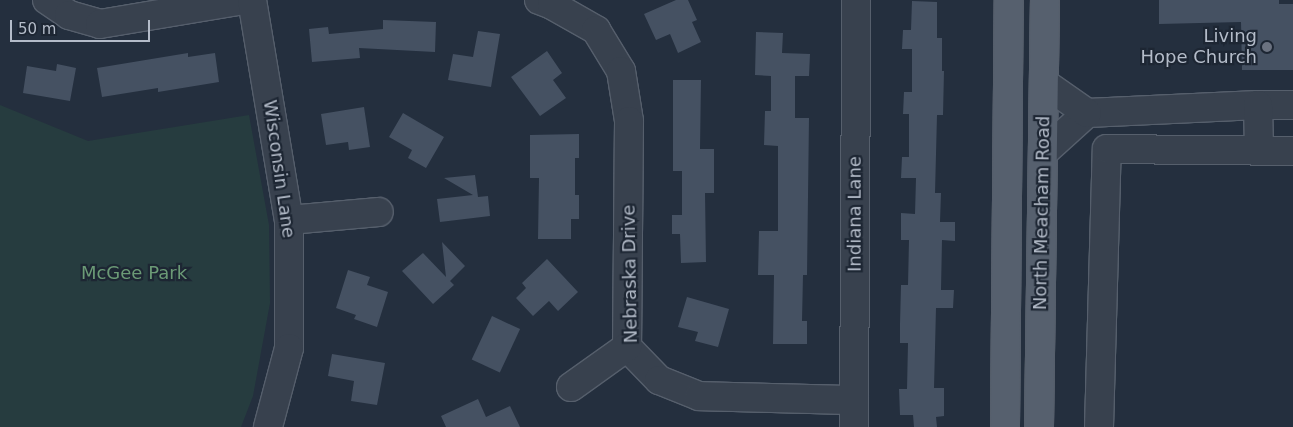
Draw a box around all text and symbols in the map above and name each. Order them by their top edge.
scale bar [12,10,152,42]
text: 50 m [18,20,56,38]
place label: Living Hope Church [1141,26,1257,68]
marker: Living Hope Church [1261,41,1273,53]
street label: Wisconsin Lane [259,99,299,239]
street label: North Meacham Road [1030,116,1054,310]
street label: Indiana Lane [844,156,866,272]
street label: Nebraska Drive [618,205,642,343]
park label: McGee Park [81,262,187,284]

